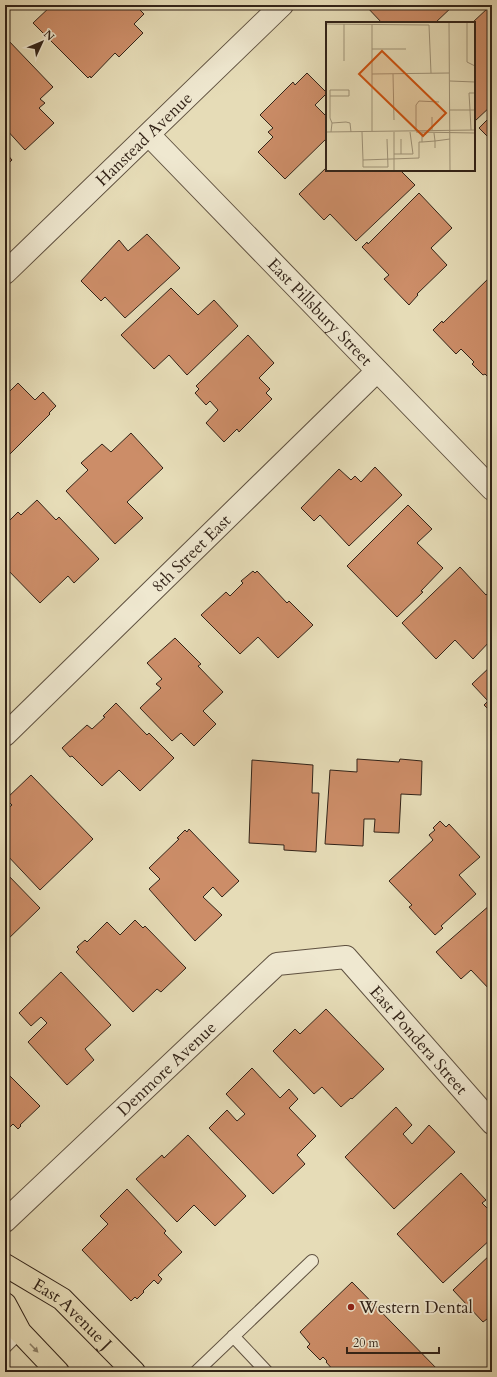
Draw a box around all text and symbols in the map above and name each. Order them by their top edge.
north arrow [22,22,62,62]
inset map [326,22,475,171]
text: N [40,27,58,44]
street label: Hanstead Avenue [91,87,197,191]
street label: East Pillsbury Street [262,253,378,371]
street label: 8th Street East [147,509,236,598]
street label: East Pondera Street [364,981,473,1100]
street label: Denmore Avenue [112,1016,221,1121]
street label: East Avenue J [28,1273,117,1355]
place label: Western Dental [358,1296,474,1319]
marker: Western Dental [346,1302,356,1312]
scale bar [347,1329,439,1355]
text: 20 m [353,1335,380,1351]
one-way arrow [29,1343,39,1353]

